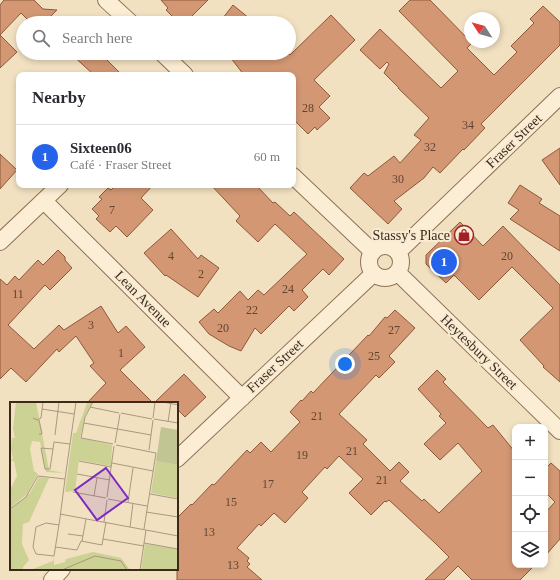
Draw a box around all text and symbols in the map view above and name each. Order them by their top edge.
north arrow [464,12,500,48]
search box [16,16,296,60]
icon: search [30,27,52,49]
text: Search here [62,30,132,46]
text: Nearby [32,88,86,107]
house number: 28 [302,101,314,115]
street label: Fraser Street [483,111,545,171]
house number: 34 [462,118,474,132]
text: Sixteen06 [70,140,132,156]
house number: 32 [424,140,436,154]
text: 1 [42,149,48,164]
text: 60 m [254,149,280,164]
text: Café · Fraser Street [70,157,171,172]
house number: 30 [392,172,404,186]
house number: 7 [109,203,115,217]
shop icon: Stassy's Place [453,224,475,246]
place label: Stassy's Place [372,228,450,243]
pin: 1 [431,247,457,277]
house number: 4 [168,249,174,263]
house number: 20 [501,249,513,263]
house number: 2 [198,267,204,281]
street label: Lean Avenue [112,268,174,330]
house number: 24 [282,282,294,296]
house number: 11 [12,287,24,301]
house number: 22 [246,303,258,317]
street label: Heytesbury Street [438,312,521,392]
house number: 3 [88,318,94,332]
house number: 20 [217,321,229,335]
house number: 27 [388,323,400,337]
street label: Fraser Street [244,336,306,396]
house number: 1 [118,346,124,360]
house number: 25 [368,349,380,363]
your location [335,354,355,374]
inset map [10,402,178,570]
house number: 21 [311,409,323,423]
map controls [512,424,548,568]
button: + [512,424,548,460]
house number: 21 [346,444,358,458]
house number: 19 [296,448,308,462]
button: − [512,460,548,496]
house number: 21 [376,473,388,487]
house number: 17 [262,477,274,491]
house number: 15 [225,495,237,509]
button: locate [512,496,548,532]
house number: 13 [203,525,215,539]
button: layers [512,532,548,568]
house number: 13 [227,558,239,572]

